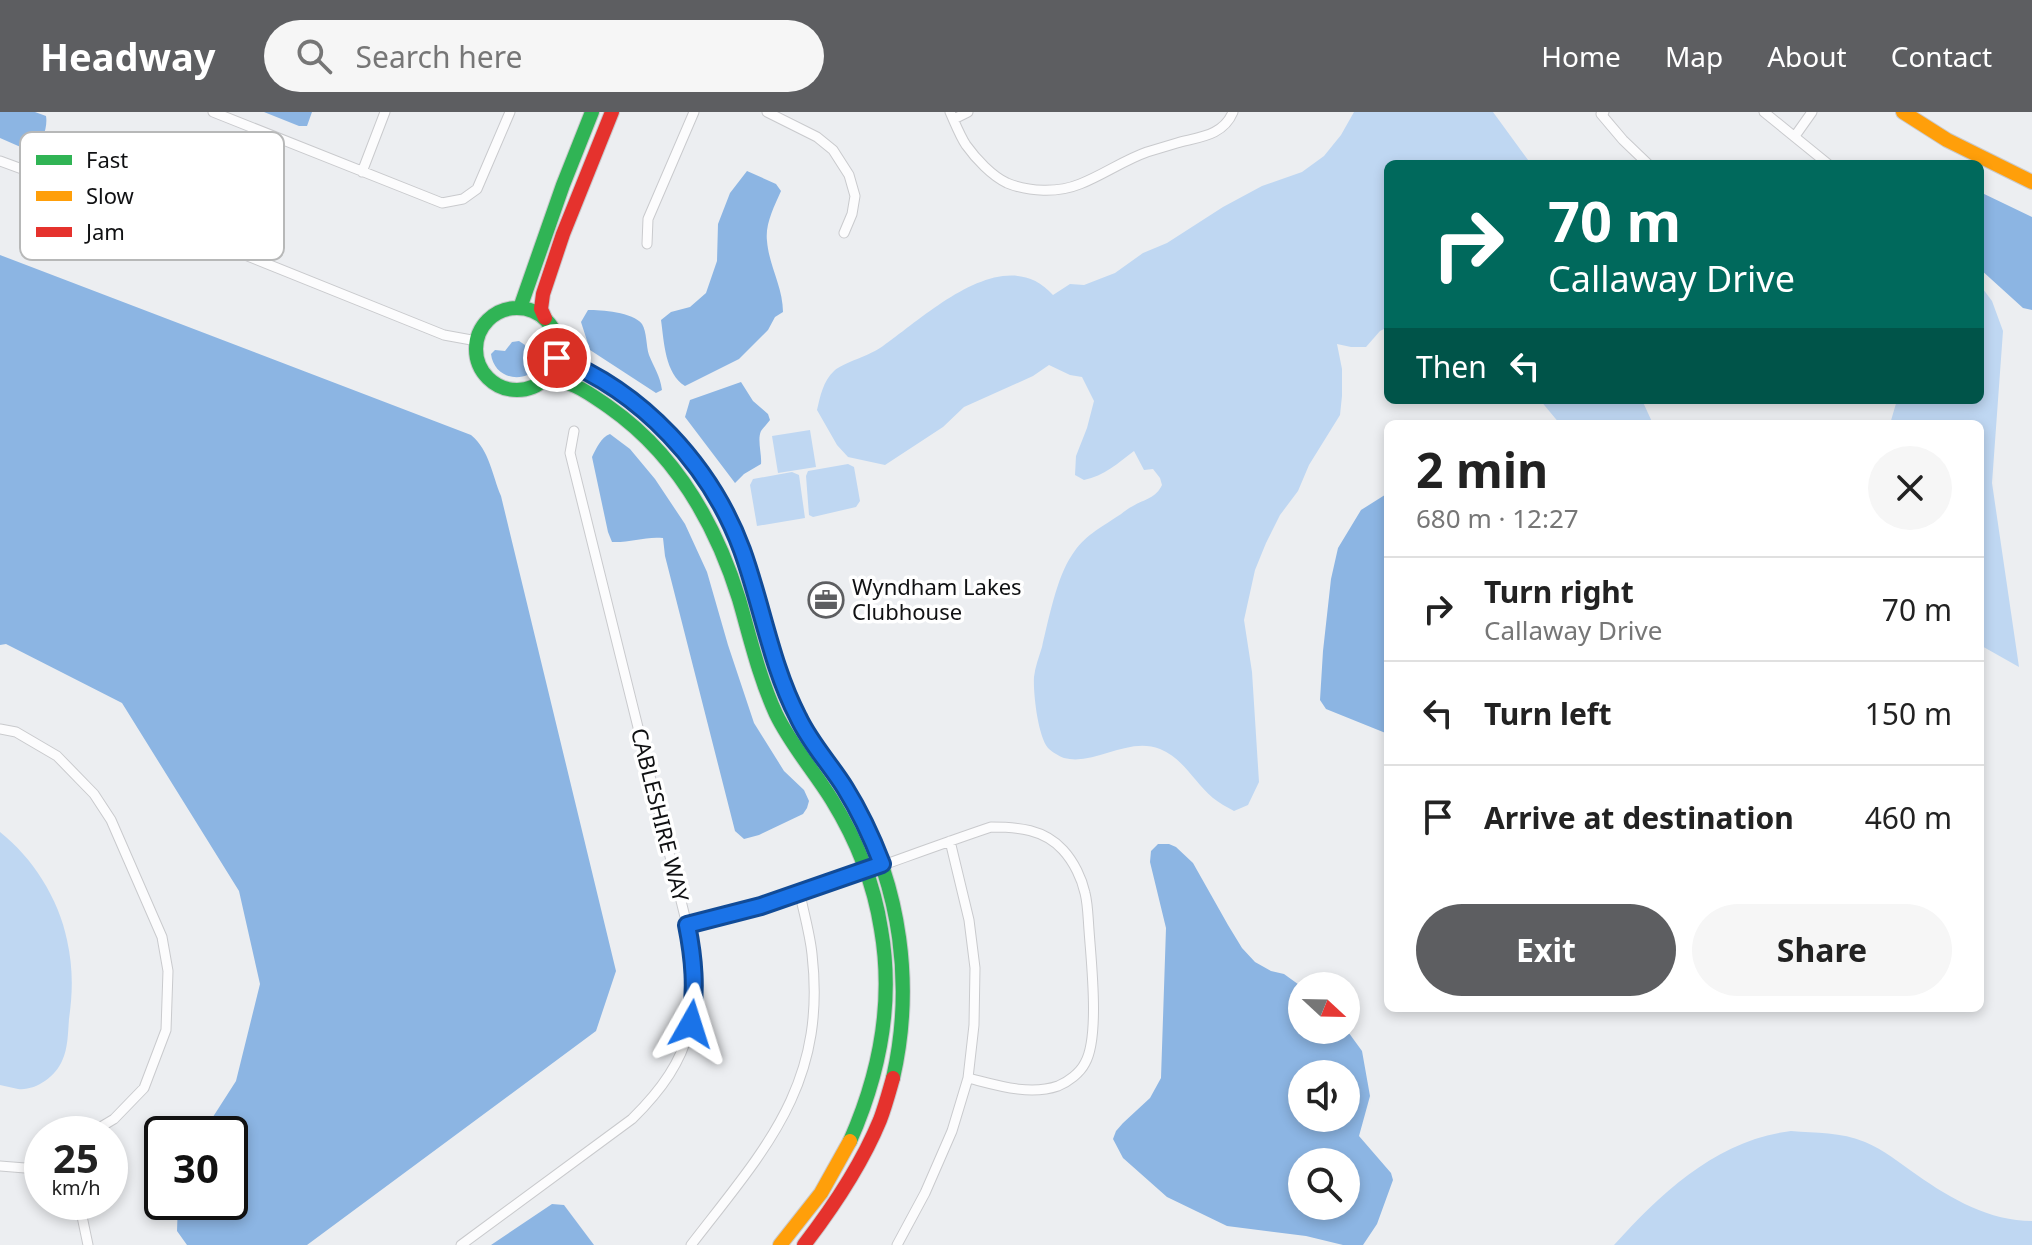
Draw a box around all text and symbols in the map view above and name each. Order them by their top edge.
search box [264,20,824,92]
text: Headway [40,30,216,82]
icon: search [292,34,336,78]
text: Search here [356,36,522,77]
text: Home [1541,37,1621,75]
text: Map [1665,37,1723,75]
text: About [1767,37,1847,75]
text: Contact [1891,37,1992,75]
legend [20,132,284,260]
text: Fast [86,144,128,174]
text: Slow [86,180,135,210]
text: 70 m [1548,182,1681,258]
icon: right [1416,192,1520,296]
text: Jam [84,216,125,246]
text: Callaway Drive [1548,254,1795,303]
pin [523,324,591,392]
icon: arrive [535,336,579,380]
icon: left [1503,344,1547,388]
text: Then [1416,346,1487,387]
text: 2 min [1416,437,1548,502]
button: close [1868,446,1952,530]
text: 680 m · 12:27 [1416,500,1579,536]
place label: Wyndham Lakes Clubhouse [852,571,1022,626]
text: Turn right [1484,571,1634,612]
office icon: Wyndham Lakes Clubhouse [807,581,845,619]
icon: right [1416,587,1460,631]
text: 70 m [1882,589,1952,630]
text: Callaway Drive [1484,612,1662,648]
icon: left [1416,691,1460,735]
text: Turn left [1484,693,1612,734]
text: 150 m [1865,693,1952,734]
street label: CABLESHIRE WAY [625,725,697,905]
icon: arrive [1416,795,1460,839]
text: Arrive at destination [1484,797,1794,838]
text: 460 m [1865,797,1952,838]
button: Exit [1416,904,1676,996]
button: Share [1692,904,1952,996]
north arrow [1288,972,1360,1044]
map controls [1288,972,1360,1220]
position arrow [649,982,733,1066]
button: sound [1288,1060,1360,1132]
speed limit sign: 30 [144,1116,248,1220]
text: 25 [53,1130,99,1185]
button: search [1288,1148,1360,1220]
text: km/h [51,1174,101,1201]

